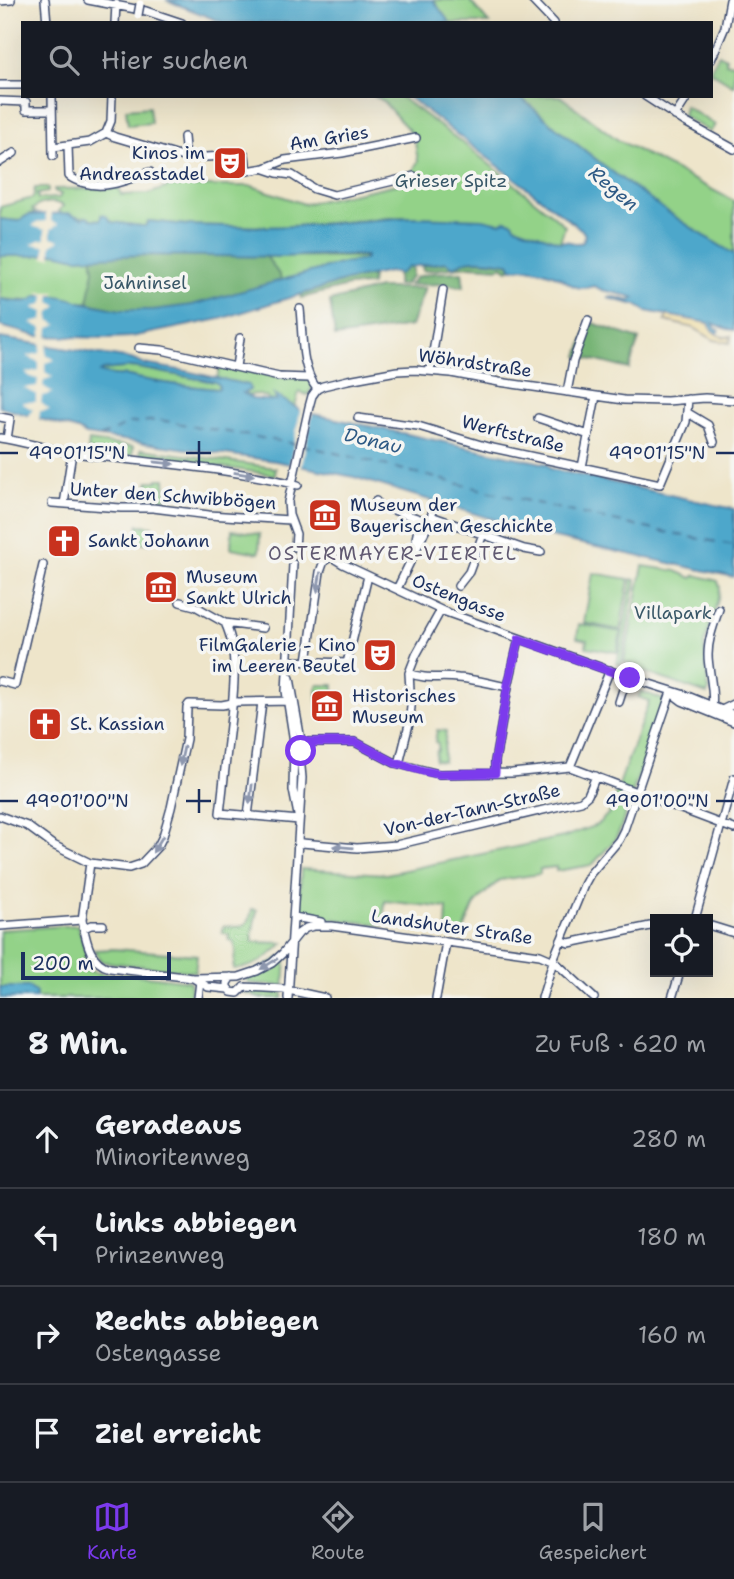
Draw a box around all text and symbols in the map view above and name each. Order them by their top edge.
search box [21,21,713,98]
icon: search [45,41,83,79]
text: Hier suchen [101,42,248,77]
street label: Am Gries [288,120,370,156]
place label: Kinos im Andreasstadel [79,141,206,186]
theatre icon: Kinos im Andreasstadel [211,144,249,182]
water label: Regen [584,160,644,216]
park label: Grieser Spitz [395,169,507,193]
park label: Jahninsel [103,271,187,295]
street label: Wöhrdstraße [417,343,533,383]
street label: Werftstraße [459,410,567,458]
water label: Donau [342,422,404,459]
text: 49°01'15"N [28,441,126,465]
text: 49°01'15"N [608,441,706,465]
one-way arrow [153,458,175,469]
one-way arrow [234,469,256,480]
street label: Unter den Schwibbögen [69,477,277,515]
place label: Museum der Bayerischen Geschichte [350,493,554,538]
museum icon: Museum der Bayerischen Geschichte [306,496,344,534]
church icon: Sankt Johann [45,522,83,560]
place label: Sankt Johann [88,529,210,553]
district label: OSTERMAYER-VIERTEL [268,541,518,566]
place label: Museum Sankt Ulrich [186,565,292,610]
museum icon: Museum Sankt Ulrich [142,568,180,606]
street label: Ostengasse [409,568,509,628]
one-way arrow [313,571,324,593]
park label: Villapark [634,601,712,625]
place label: FilmGalerie - Kino im Leeren Beutel [199,633,357,678]
theatre icon: FilmGalerie - Kino im Leeren Beutel [361,636,399,674]
route end [614,662,645,693]
place label: Historisches Museum [352,684,456,729]
museum icon: Historisches Museum [308,687,346,725]
church icon: St. Kassian [26,705,64,743]
place label: St. Kassian [70,712,165,736]
route start [285,735,316,766]
one-way arrow [177,745,188,767]
street label: Von-der-Tann-Straße [381,778,563,842]
one-way arrow [246,783,257,805]
text: 49°01'00"N [25,789,129,813]
text: 49°01'00"N [605,789,709,813]
one-way arrow [151,834,164,854]
one-way arrow [332,841,354,852]
street label: Landshuter Straße [370,904,534,950]
map controls [650,914,713,977]
button: locate [650,914,713,977]
scale bar [21,949,172,981]
text: 200 m [32,951,94,976]
one-way arrow [259,957,279,970]
text: 8 Min. [28,1023,128,1064]
text: Zu Fuß · 620 m [535,1029,706,1059]
text: Geradeaus [95,1107,242,1142]
icon: ahead [28,1120,66,1158]
text: 280 m [631,1124,706,1154]
text: Minoritenweg [95,1142,250,1172]
text: Links abbiegen [95,1205,297,1240]
icon: left [28,1218,66,1256]
text: 180 m [637,1222,706,1252]
text: Prinzenweg [95,1240,224,1270]
text: Rechts abbiegen [95,1303,319,1338]
icon: right [28,1316,66,1354]
text: 160 m [638,1320,706,1350]
text: Ostengasse [95,1338,222,1368]
icon: arrive [28,1414,66,1452]
text: Ziel erreicht [95,1416,261,1451]
tab: Karte [87,1498,137,1565]
tab: Route [311,1498,365,1565]
tab: Gespeichert [539,1498,647,1565]

